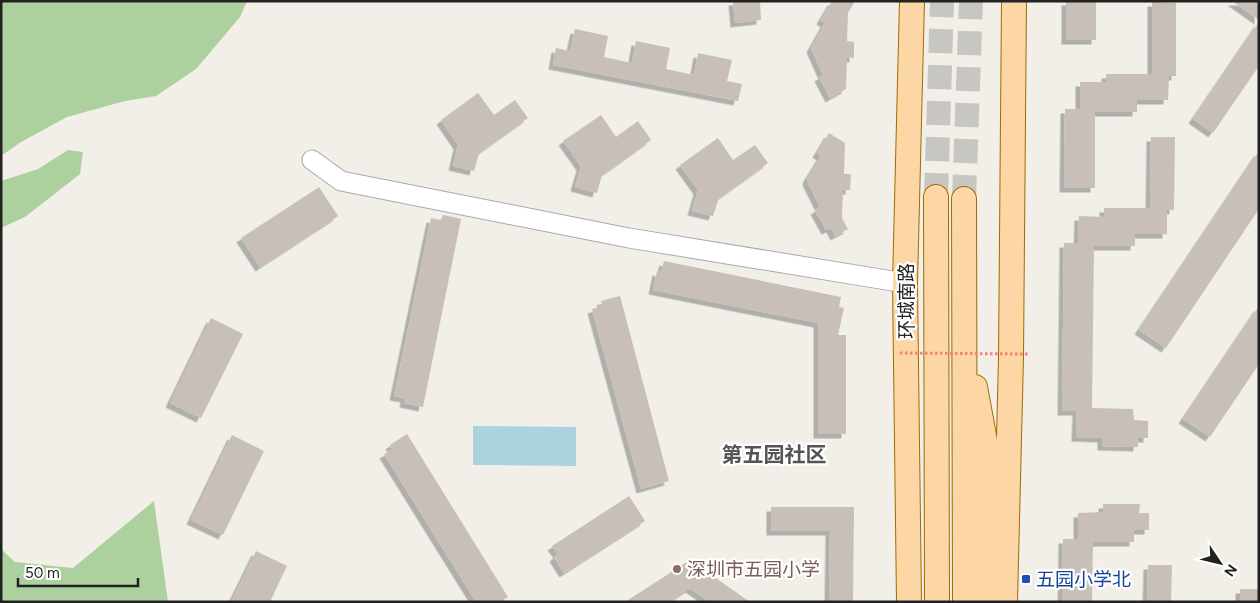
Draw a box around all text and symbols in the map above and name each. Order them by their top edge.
street label: 环城南路 [895,263,918,339]
district label: 第五园社区 [722,442,827,467]
north arrow [1195,538,1245,588]
scale bar [18,556,138,588]
place label: 深圳市五园小学 [687,558,820,581]
text: N [1220,561,1240,579]
marker: 深圳市五园小学 [671,563,683,575]
text: 50 m [25,564,60,582]
place label: 五园小学北 [1036,568,1131,591]
marker: 五园小学北 [1020,573,1032,585]

